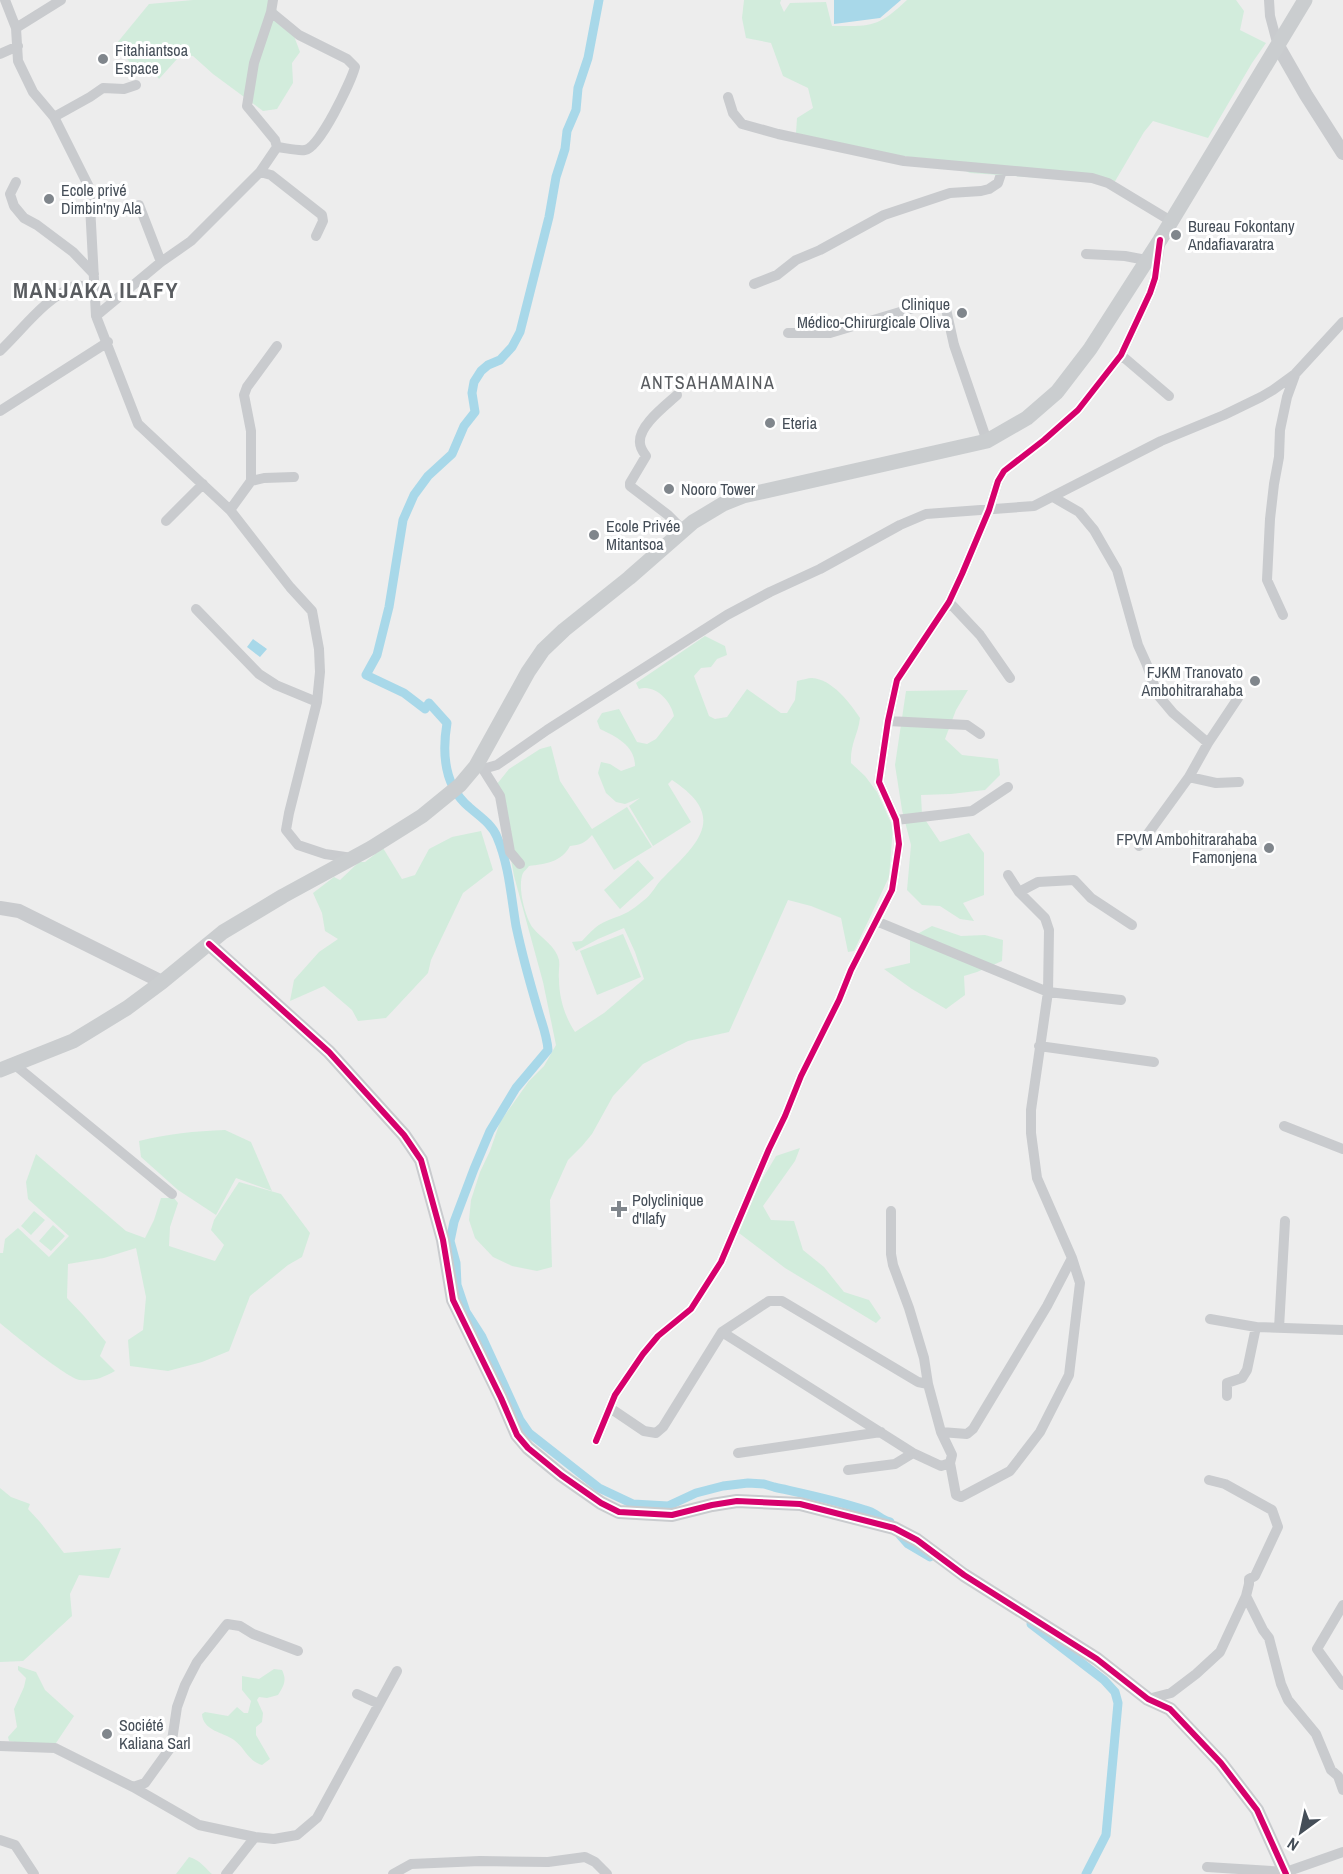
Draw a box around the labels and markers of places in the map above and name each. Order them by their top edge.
place label: Fitahiantsoa Espace [115,39,189,79]
marker: Fitahiantsoa Espace [96,52,110,66]
place label: Ecole privé Dimbin'ny Ala [61,179,142,219]
marker: Ecole privé Dimbin'ny Ala [42,192,56,206]
place label: Bureau Fokontany Andafiavaratra [1187,215,1295,255]
marker: Bureau Fokontany Andafiavaratra [1169,228,1183,242]
place label: Clinique Médico-Chirurgicale Oliva [797,293,951,333]
marker: Clinique Médico-Chirurgicale Oliva [955,306,969,320]
place label: Eteria [782,412,818,434]
marker: Eteria [763,416,777,430]
place label: Nooro Tower [681,478,756,500]
marker: Nooro Tower [662,482,676,496]
place label: Ecole Privée Mitantsoa [606,515,680,555]
marker: Ecole Privée Mitantsoa [587,528,601,542]
place label: FJKM Tranovato Ambohitrarahaba [1141,661,1244,701]
marker: FJKM Tranovato Ambohitrarahaba [1248,674,1262,688]
place label: FPVM Ambohitrarahaba Famonjena [1116,828,1258,868]
marker: FPVM Ambohitrarahaba Famonjena [1262,841,1276,855]
place label: Polyclinique d'Ilafy [632,1189,703,1229]
marker: Polyclinique d'Ilafy [610,1200,628,1218]
place label: Société Kaliana Sarl [119,1714,191,1754]
marker: Société Kaliana Sarl [100,1727,114,1741]

